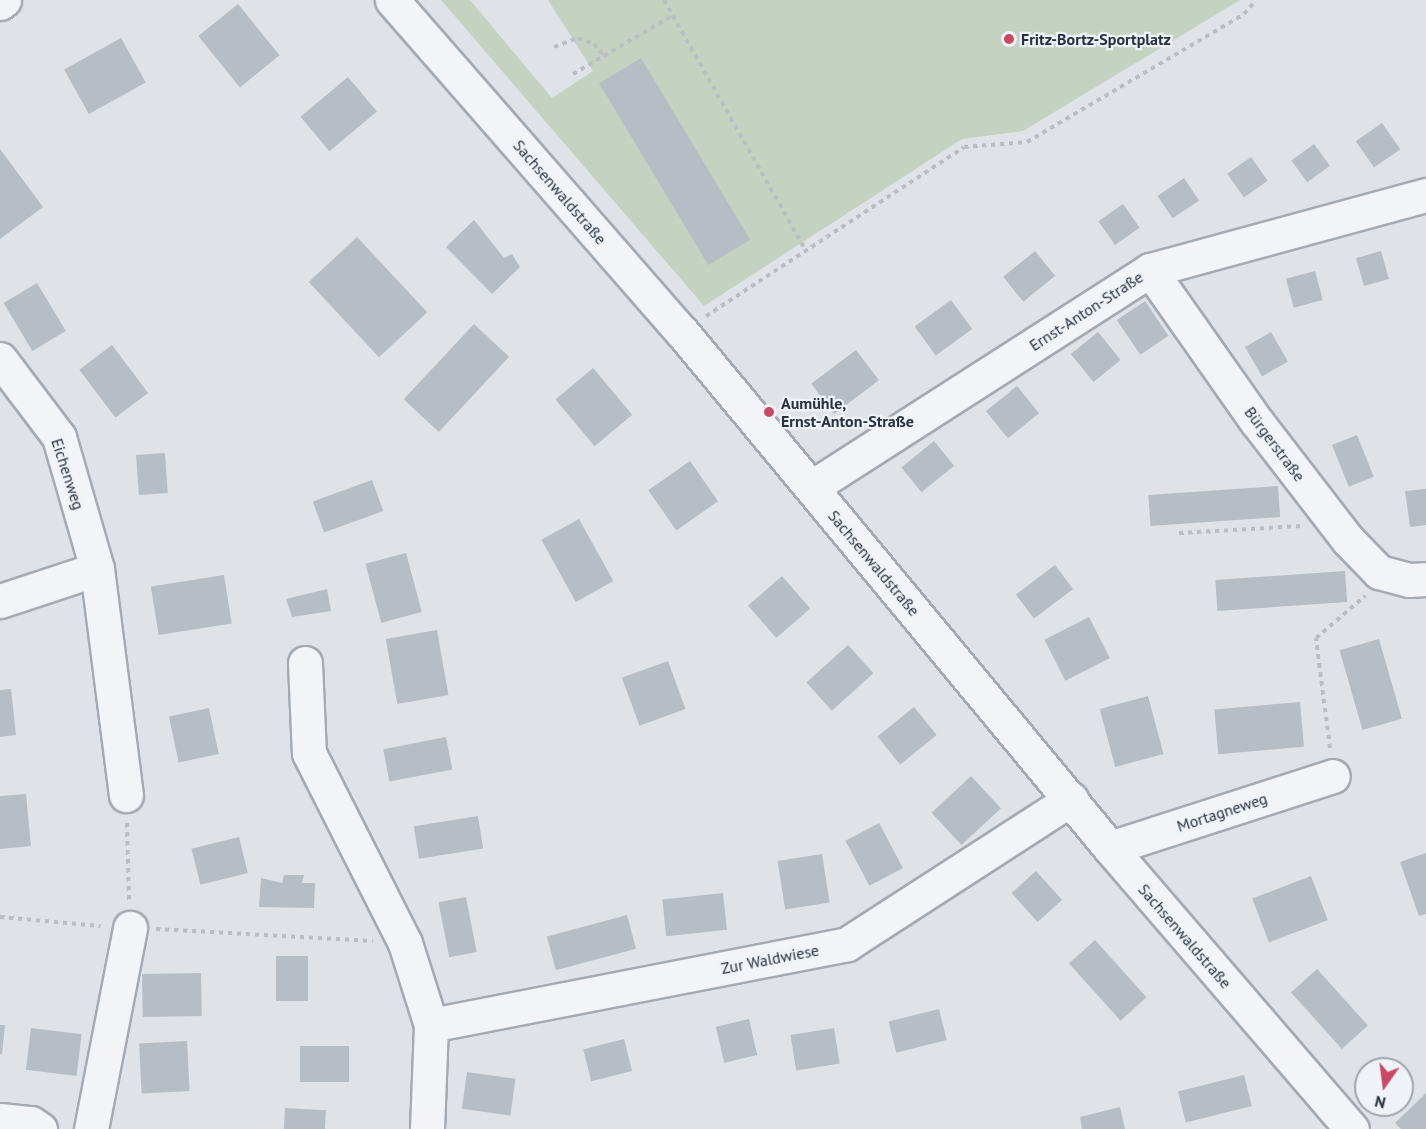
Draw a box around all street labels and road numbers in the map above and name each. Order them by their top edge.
street label: Sachsenwaldstraße [509,136,611,248]
street label: Ernst-Anton-Straße [1026,267,1146,355]
street label: Bürgerstraße [1241,403,1309,485]
street label: Eichenweg [47,436,89,512]
street label: Sachsenwaldstraße [824,506,924,620]
street label: Mortagneweg [1174,788,1270,836]
street label: Sachsenwaldstraße [1134,880,1236,992]
street label: Zur Waldwiese [719,940,821,978]

